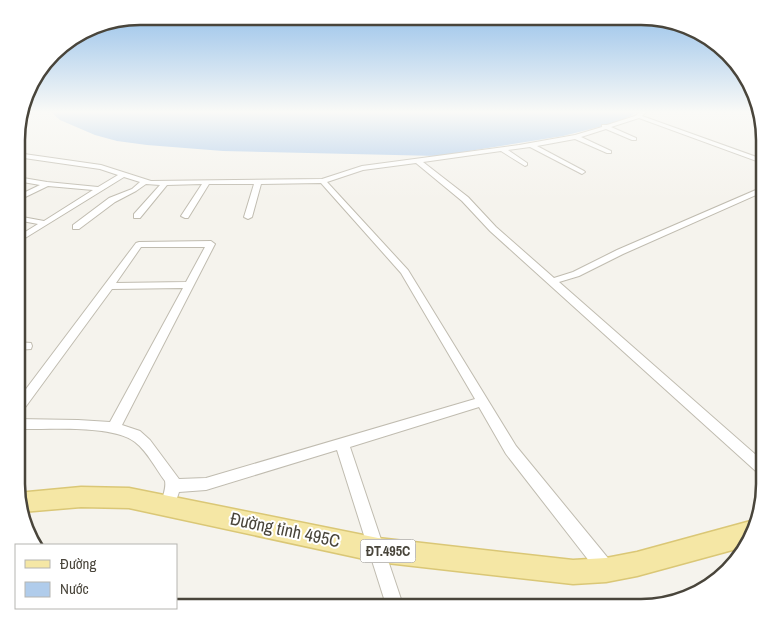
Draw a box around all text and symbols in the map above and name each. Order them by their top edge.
street label: Đường tỉnh 495C [228,506,342,553]
road number: ĐT.495C [360,540,416,562]
legend [15,544,178,609]
text: Đường [60,553,96,574]
text: Nước [60,578,89,599]

